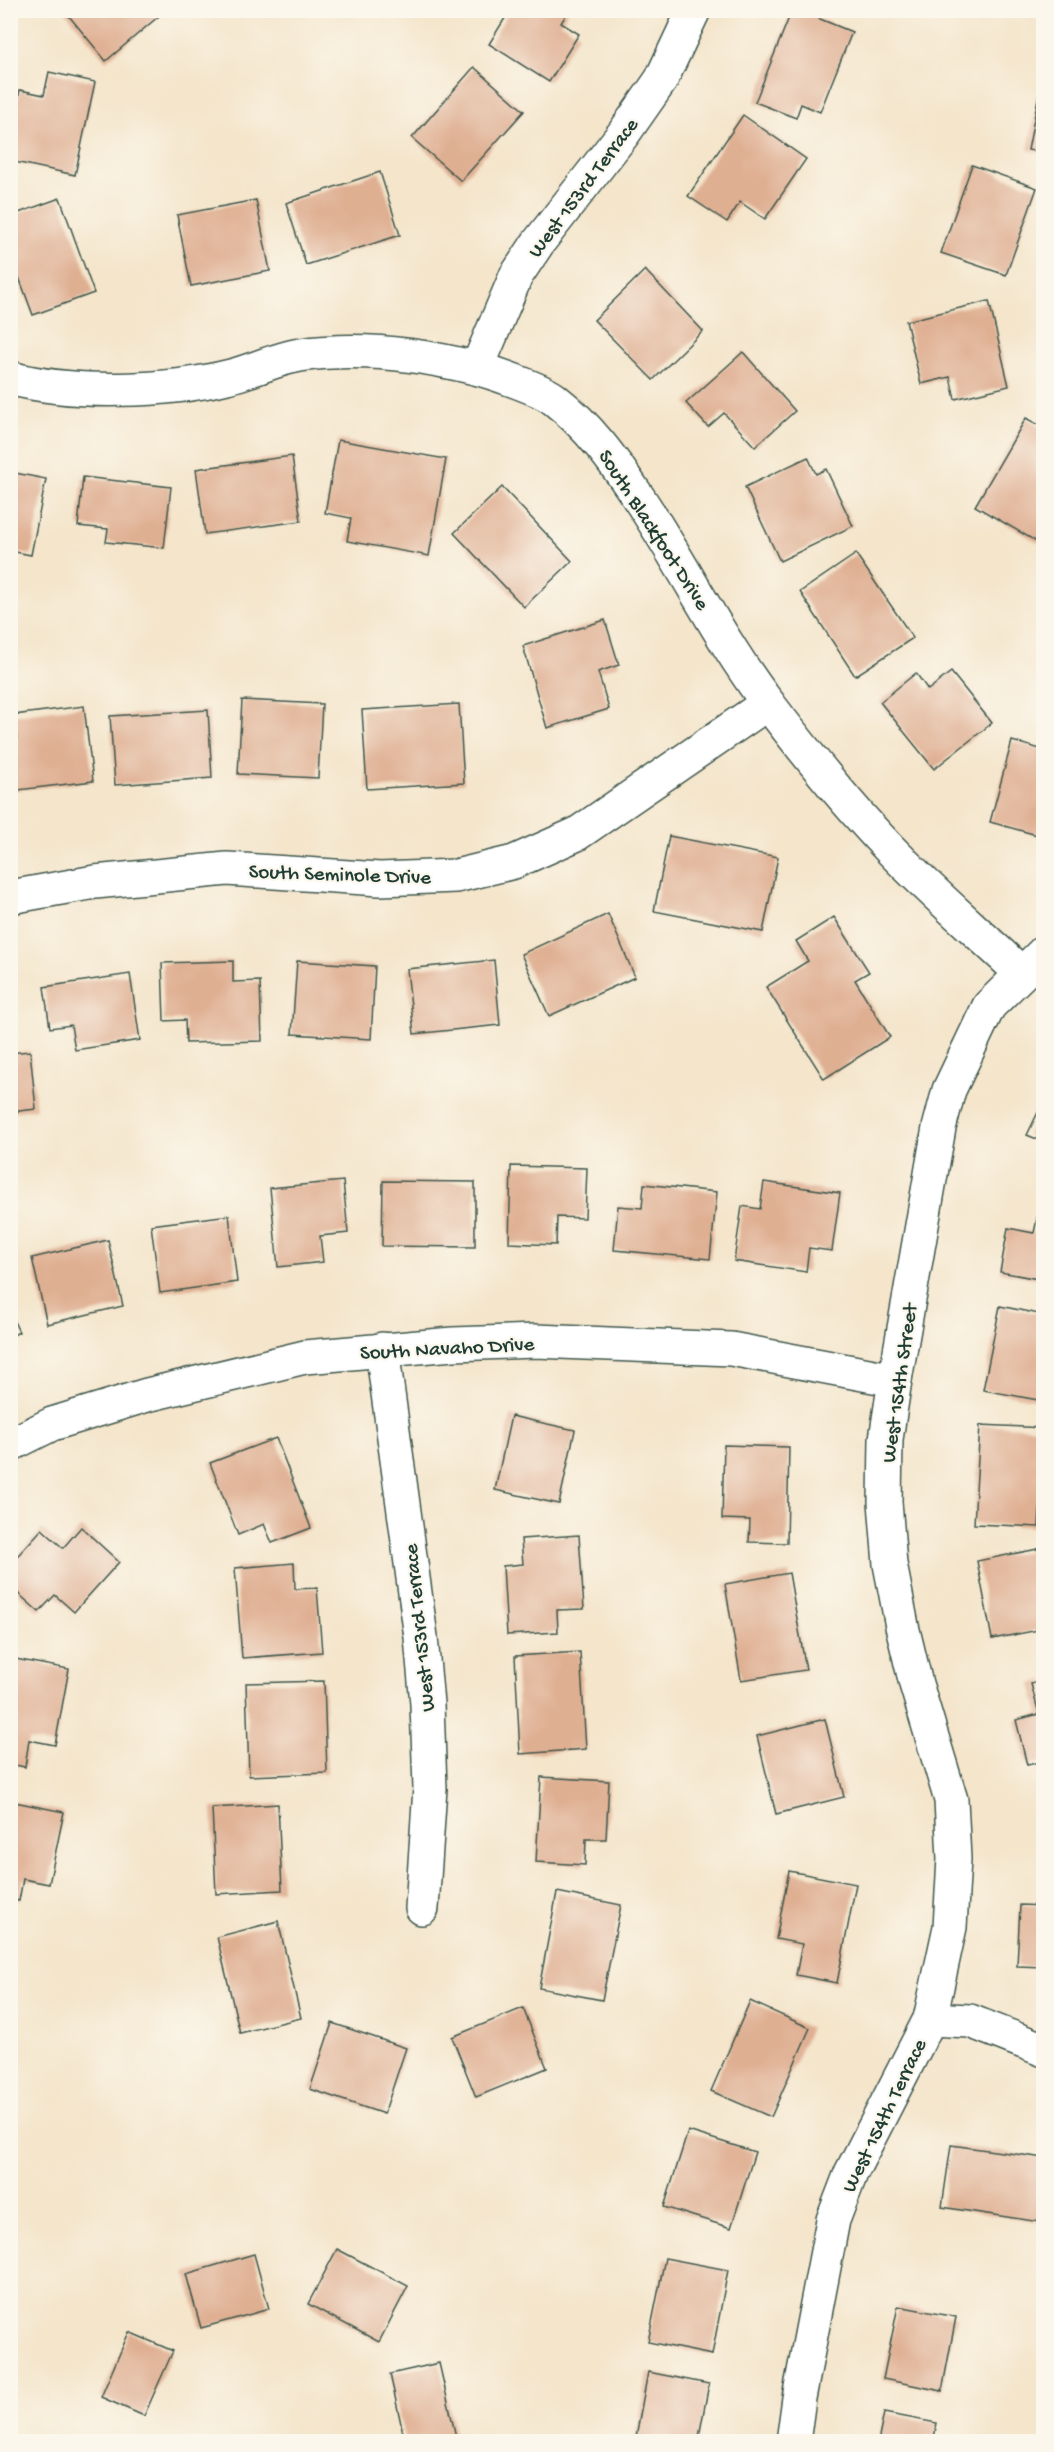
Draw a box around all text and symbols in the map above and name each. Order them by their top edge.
street label: West 153rd Terrace [524,113,646,264]
street label: South Blackfoot Drive [591,446,714,617]
street label: South Seminole Drive [248,861,433,892]
street label: West 154th Street [878,1300,925,1465]
street label: South Navaho Drive [359,1333,536,1368]
street label: West 153rd Terrace [400,1541,443,1713]
street label: West 154th Terrace [838,2035,935,2197]

